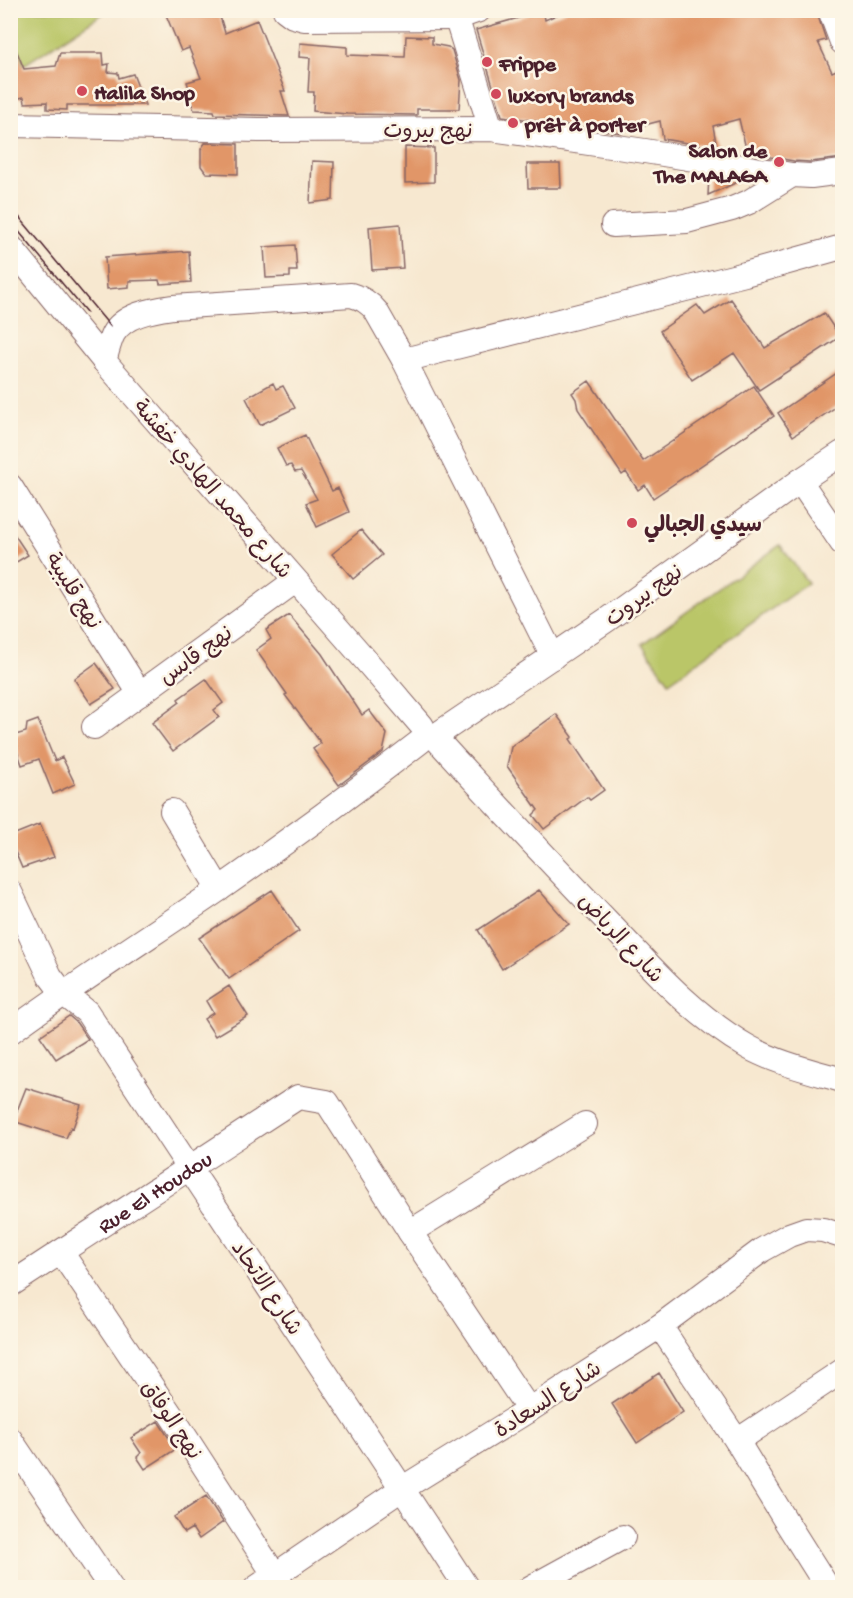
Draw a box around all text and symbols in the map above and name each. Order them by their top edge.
place label: Frippe [498,53,556,79]
marker: Frippe [480,55,494,69]
place label: Halila Shop [94,82,195,108]
marker: Halila Shop [75,84,89,98]
place label: luxory brands [507,85,635,111]
marker: luxory brands [489,87,503,101]
place label: prêt à porter [524,114,647,140]
marker: prêt à porter [506,116,520,130]
street label: نهج بيروت [383,120,473,146]
place label: Salon de The MALAGA [652,140,769,191]
marker: Salon de The MALAGA [772,155,786,169]
street label: شارع محمد الهادي خفشة [126,396,296,586]
place label: سيدي الجبالي [644,514,762,543]
marker: سيدي الجبالي [625,516,639,530]
street label: نهج قليبية [38,549,105,635]
street label: نهج بيروت [601,560,689,634]
street label: نهج قابس [155,622,239,693]
street label: شارع الرياض [571,889,667,990]
street label: Rue El Houdou [94,1148,218,1241]
street label: شارع الاتحاد [223,1237,306,1342]
street label: شارع السعادة [491,1357,607,1446]
street label: نهج الوفاق [134,1377,206,1466]

